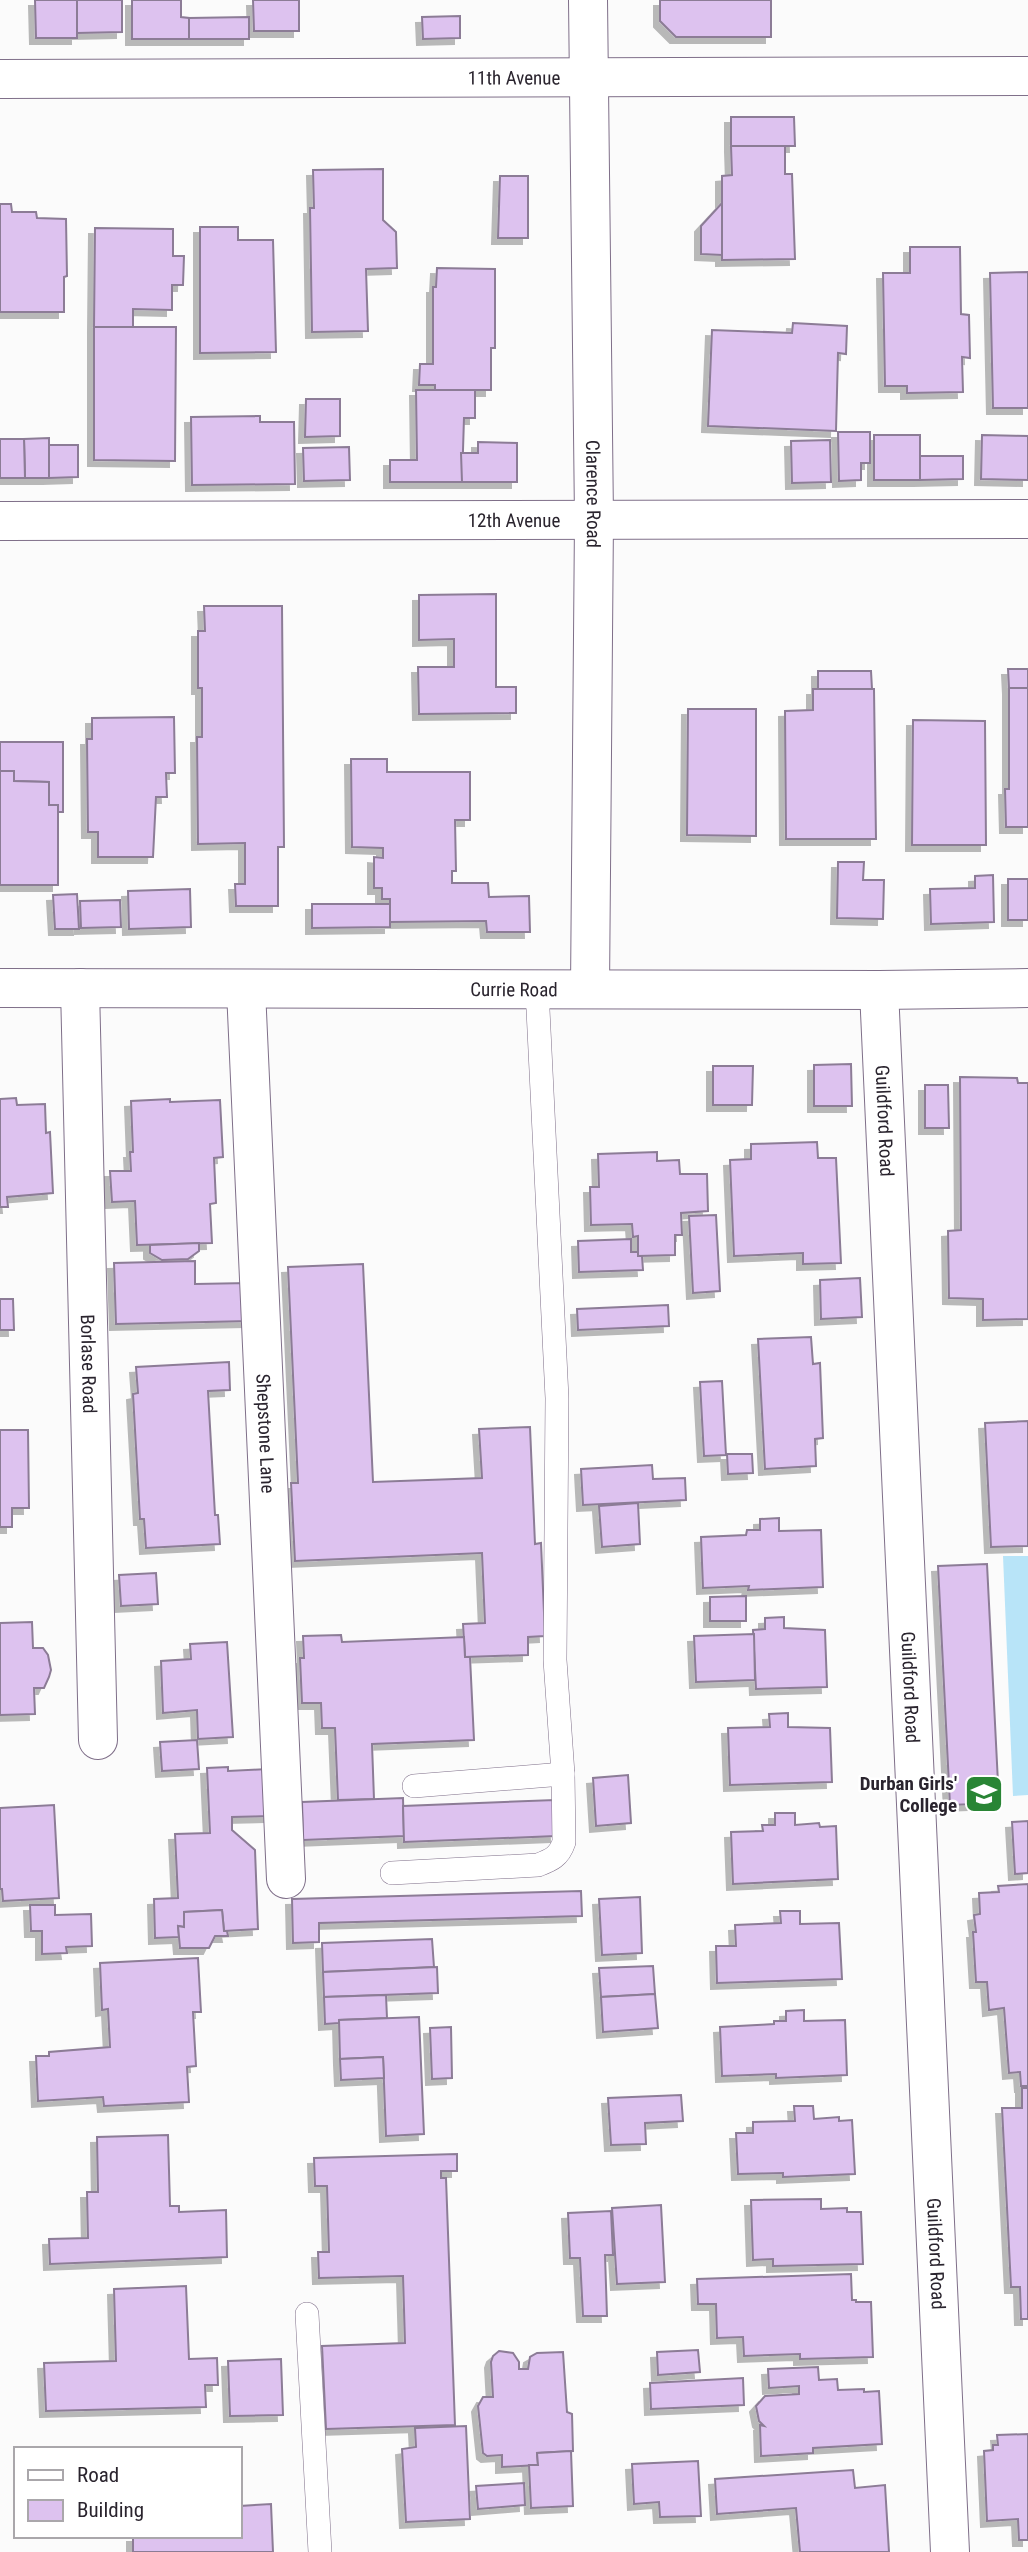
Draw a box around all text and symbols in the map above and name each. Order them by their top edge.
street label: 11th Avenue [468,66,560,90]
street label: Clarence Road [581,440,605,548]
street label: 12th Avenue [468,509,560,532]
street label: Currie Road [470,978,558,1001]
street label: Guildford Road [870,1065,898,1177]
street label: Borlase Road [76,1314,101,1414]
street label: Shepstone Lane [251,1373,280,1494]
street label: Guildford Road [896,1631,924,1744]
place label: Durban Girls' College [860,1772,957,1817]
school or university icon: Durban Girls' College [963,1773,1005,1815]
street label: Guildford Road [922,2197,950,2310]
legend [14,2447,242,2538]
text: Road [77,2463,119,2487]
text: Building [77,2498,144,2522]

